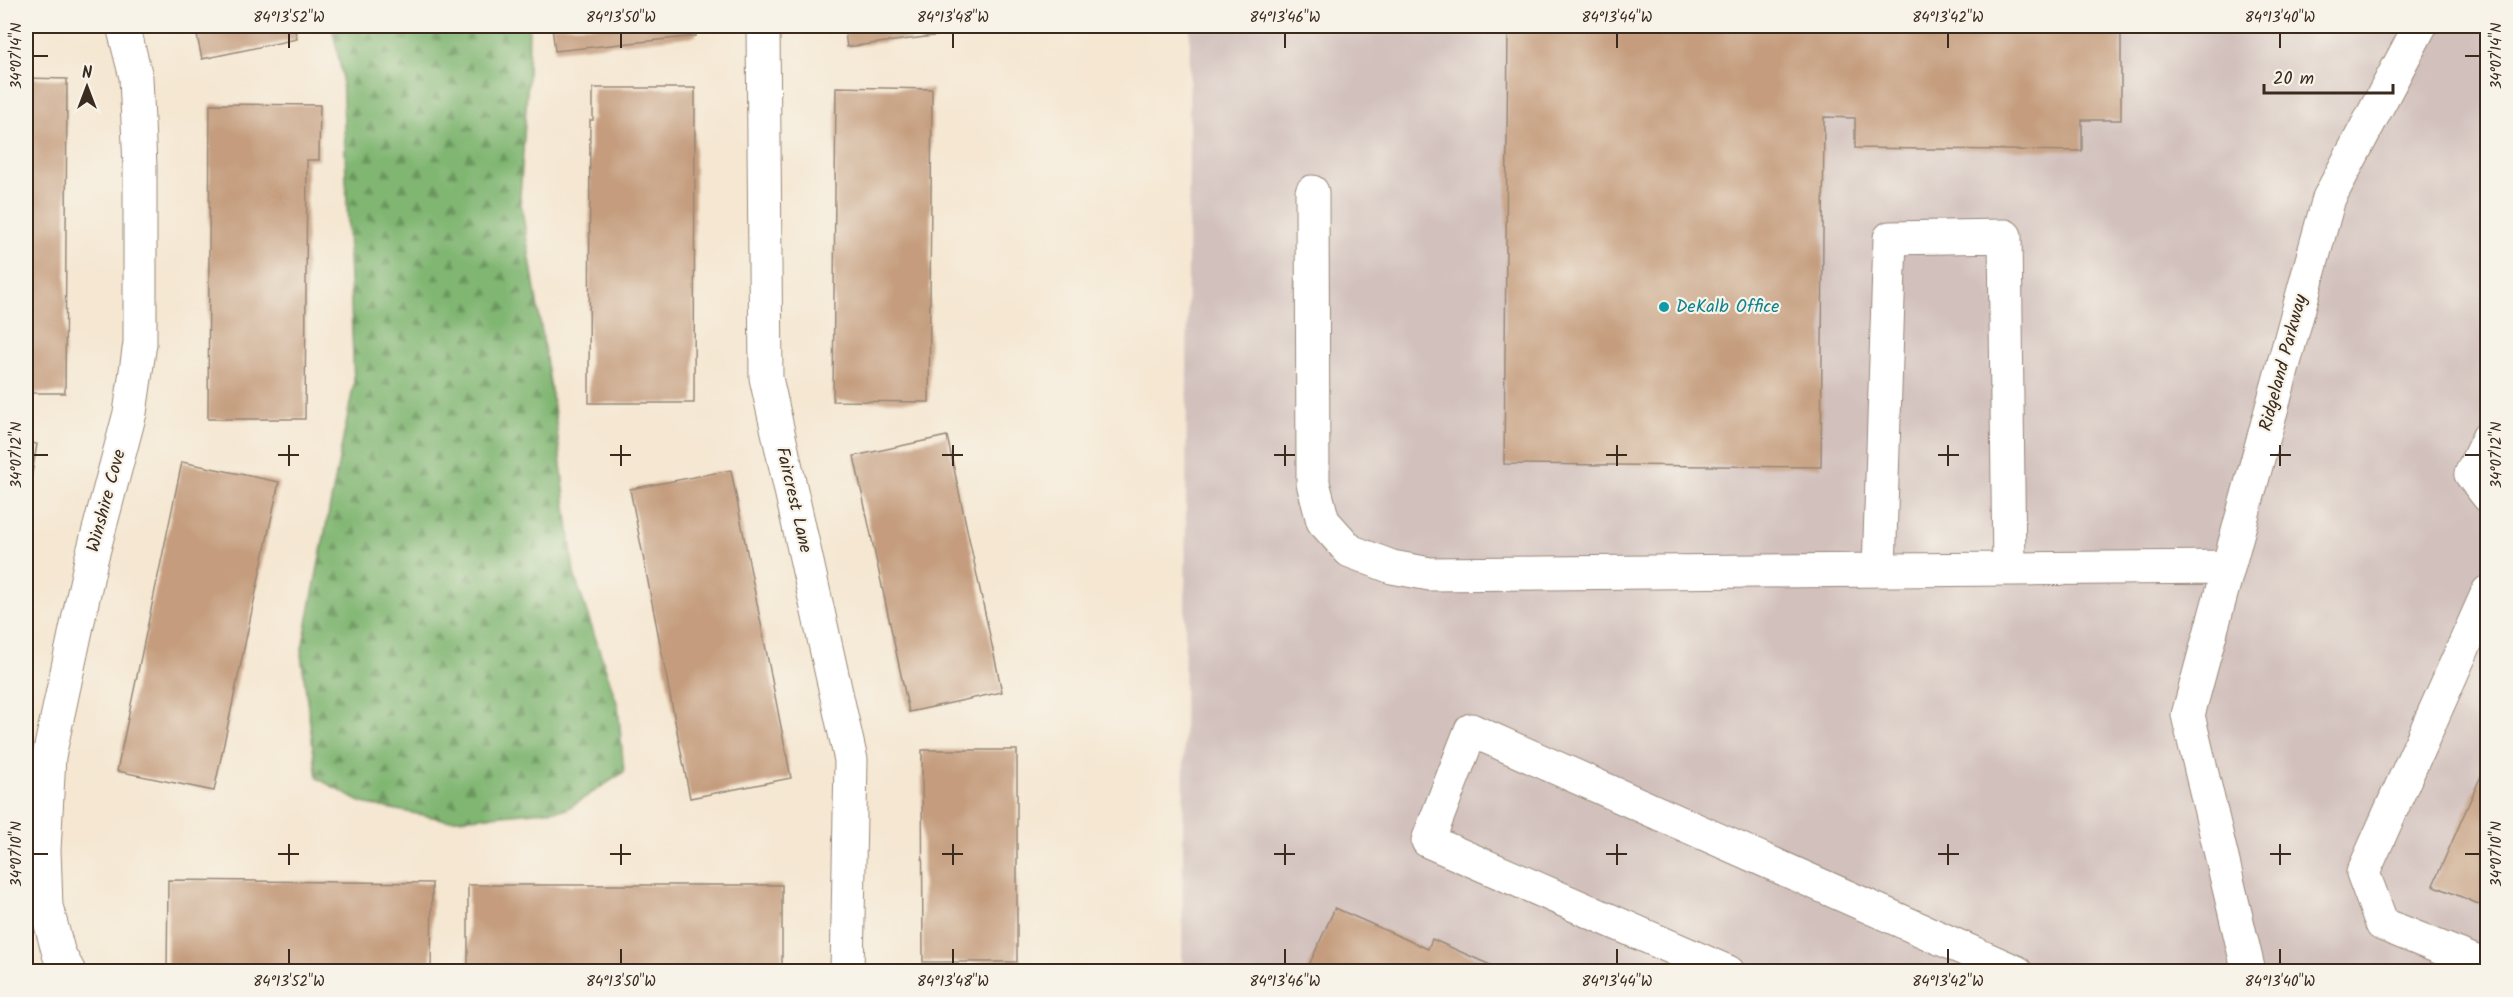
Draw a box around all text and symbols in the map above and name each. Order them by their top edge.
text: 84°13'52"W [253,6,325,30]
text: 84°13'50"W [586,6,656,30]
text: 84°13'48"W [917,6,989,30]
text: 84°13'46"W [1249,6,1321,30]
text: 84°13'44"W [1581,6,1653,30]
text: 84°13'42"W [1912,6,1984,30]
text: 84°13'40"W [2245,6,2315,30]
text: 34°07'14"N [5,23,29,89]
text: 34°07'14"N [2485,23,2509,89]
north arrow [57,57,117,117]
scale bar [2264,57,2393,95]
text: N [82,61,92,86]
text: 20 m [2273,65,2314,94]
street label: Ridgeland Parkway [2252,291,2316,435]
place label: DeKalb Office [1676,293,1779,322]
marker: DeKalb Office [1657,300,1671,314]
text: 34°07'12"N [5,421,29,489]
text: 34°07'12"N [2485,421,2509,489]
street label: Faircrest Lane [767,444,819,556]
street label: Winshire Cove [79,446,135,556]
text: 34°07'10"N [5,821,29,887]
text: 34°07'10"N [2485,821,2509,887]
text: 84°13'52"W [253,970,325,994]
text: 84°13'50"W [586,970,656,994]
text: 84°13'48"W [917,970,989,994]
text: 84°13'46"W [1249,970,1321,994]
text: 84°13'44"W [1581,970,1653,994]
text: 84°13'42"W [1912,970,1984,994]
text: 84°13'40"W [2245,970,2315,994]

